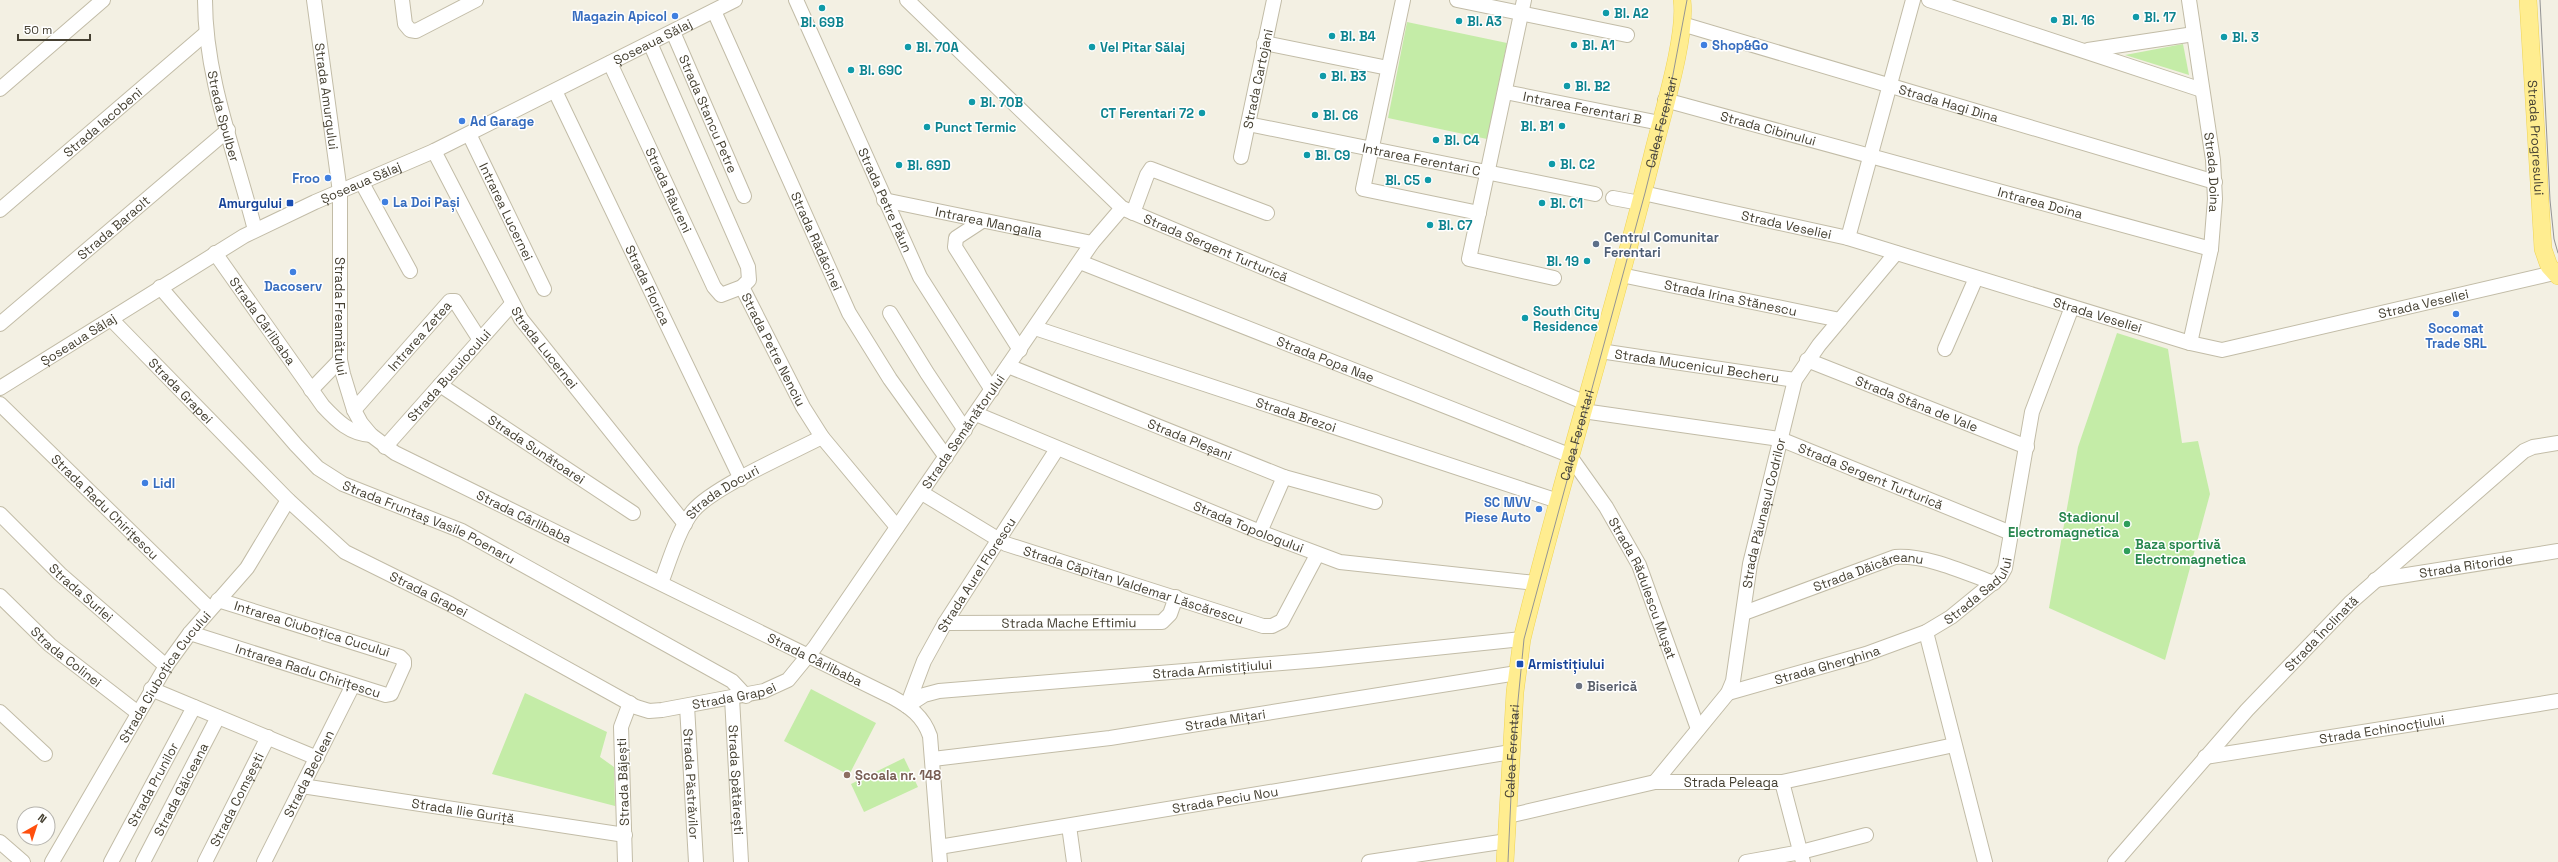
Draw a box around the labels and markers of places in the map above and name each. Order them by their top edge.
marker: Bl. 69B [817,3,827,13]
place label: Bl. A2 [1614,5,1649,22]
place label: Magazin Apicol [572,8,667,25]
marker: Bl. A2 [1601,8,1611,18]
place label: Bl. 17 [2144,9,2176,26]
marker: Magazin Apicol [670,11,680,21]
place label: Bl. 16 [2062,12,2095,29]
marker: Bl. 17 [2131,12,2141,22]
place label: Bl. A3 [1467,13,1502,30]
place label: Bl. 69B [800,14,844,31]
marker: Bl. 16 [2049,15,2059,25]
marker: Bl. A3 [1454,16,1464,26]
place label: Bl. B4 [1340,28,1376,45]
place label: Bl. 3 [2232,29,2259,46]
marker: Bl. B4 [1327,31,1337,41]
marker: Bl. 3 [2219,32,2229,42]
place label: Bl. A1 [1582,37,1615,54]
place label: Shop&Go [1712,37,1768,54]
place label: Bl. 70A [916,39,959,56]
place label: Vel Pitar Sălaj [1100,39,1185,56]
marker: Bl. A1 [1569,40,1579,50]
marker: Shop&Go [1699,40,1709,50]
marker: Bl. 70A [903,42,913,52]
marker: Vel Pitar Sălaj [1087,42,1097,52]
place label: Bl. 69C [859,62,902,79]
marker: Bl. 69C [846,65,856,75]
place label: Bl. B3 [1331,68,1367,85]
marker: Bl. B3 [1318,71,1328,81]
place label: Bl. B2 [1575,78,1611,95]
marker: Bl. B2 [1562,81,1572,91]
place label: Bl. 70B [980,94,1023,111]
marker: Bl. 70B [967,97,977,107]
place label: CT Ferentari 72 [1100,105,1194,122]
place label: Bl. C6 [1323,107,1358,124]
marker: CT Ferentari 72 [1197,108,1207,118]
marker: Bl. C6 [1310,110,1320,120]
place label: Ad Garage [470,113,534,130]
marker: Ad Garage [457,116,467,126]
place label: Bl. B1 [1521,118,1554,135]
place label: Punct Termic [935,119,1017,136]
marker: Bl. B1 [1557,121,1567,131]
marker: Punct Termic [922,122,932,132]
place label: Bl. C4 [1444,132,1480,149]
marker: Bl. C4 [1431,135,1441,145]
place label: Bl. C9 [1315,147,1350,164]
marker: Bl. C9 [1302,150,1312,160]
place label: Bl. C2 [1560,156,1595,173]
place label: Bl. 69D [907,157,951,174]
marker: Bl. C2 [1547,159,1557,169]
marker: Bl. 69D [894,160,904,170]
place label: Froo [292,170,320,187]
place label: Bl. C5 [1385,172,1420,189]
marker: Froo [323,173,333,183]
marker: Bl. C5 [1423,175,1433,185]
place label: La Doi Pași [393,194,460,212]
place label: Amurgului [219,195,282,212]
place label: Bl. C1 [1550,195,1583,212]
marker: La Doi Pași [380,197,390,207]
marker: Amurgului [285,198,295,208]
marker: Bl. C1 [1537,198,1547,208]
place label: Bl. C7 [1438,217,1472,234]
marker: Bl. C7 [1425,220,1435,230]
place label: Centrul Comunitar Ferentari [1604,229,1719,261]
marker: Centrul Comunitar Ferentari [1591,239,1601,249]
place label: Bl. 19 [1546,253,1579,270]
marker: Bl. 19 [1582,256,1592,266]
marker: Dacoserv [288,267,298,277]
place label: Dacoserv [264,278,322,295]
place label: South City Residence [1533,303,1600,335]
marker: Socomat Trade SRL [2451,309,2461,319]
marker: South City Residence [1520,313,1530,323]
place label: Socomat Trade SRL [2425,320,2487,352]
place label: Lidl [153,475,175,492]
marker: Lidl [140,478,150,488]
place label: SC MVV Piese Auto [1465,494,1531,526]
marker: SC MVV Piese Auto [1534,504,1544,514]
place label: Stadionul Electromagnetica [2008,509,2119,541]
marker: Stadionul Electromagnetica [2122,519,2132,529]
place label: Baza sportivă Electromagnetica [2135,536,2246,568]
marker: Baza sportivă Electromagnetica [2122,546,2132,556]
place label: Armistițiului [1528,656,1604,674]
marker: Armistițiului [1515,659,1525,669]
place label: Biserică [1587,678,1638,695]
marker: Biserică [1574,681,1584,691]
place label: Școala nr. 148 [855,767,941,785]
marker: Școala nr. 148 [842,770,852,780]

